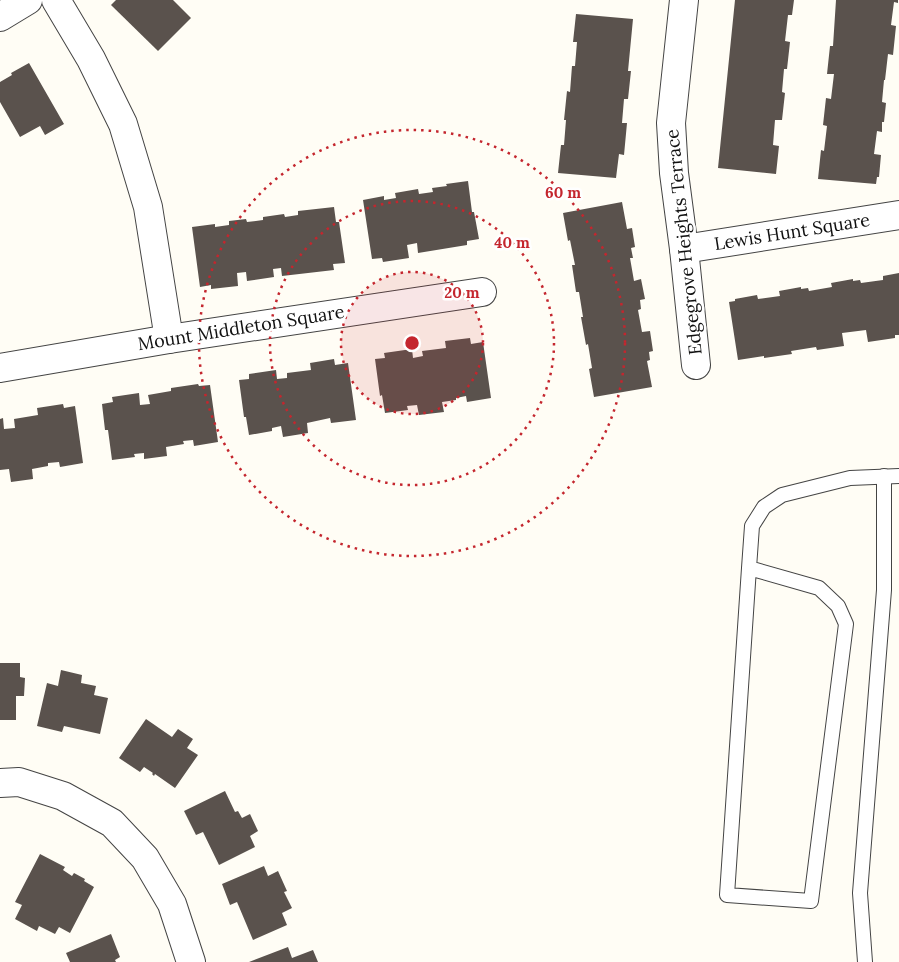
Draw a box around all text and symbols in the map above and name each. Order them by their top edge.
street label: Edgegrove Heights Terrace [660,128,707,356]
text: 60 m [545,183,581,202]
street label: Lewis Hunt Square [712,208,872,255]
text: 40 m [494,233,530,252]
text: 20 m [444,283,480,302]
street label: Mount Middleton Square [136,300,346,355]
centre of rings [403,334,421,352]

